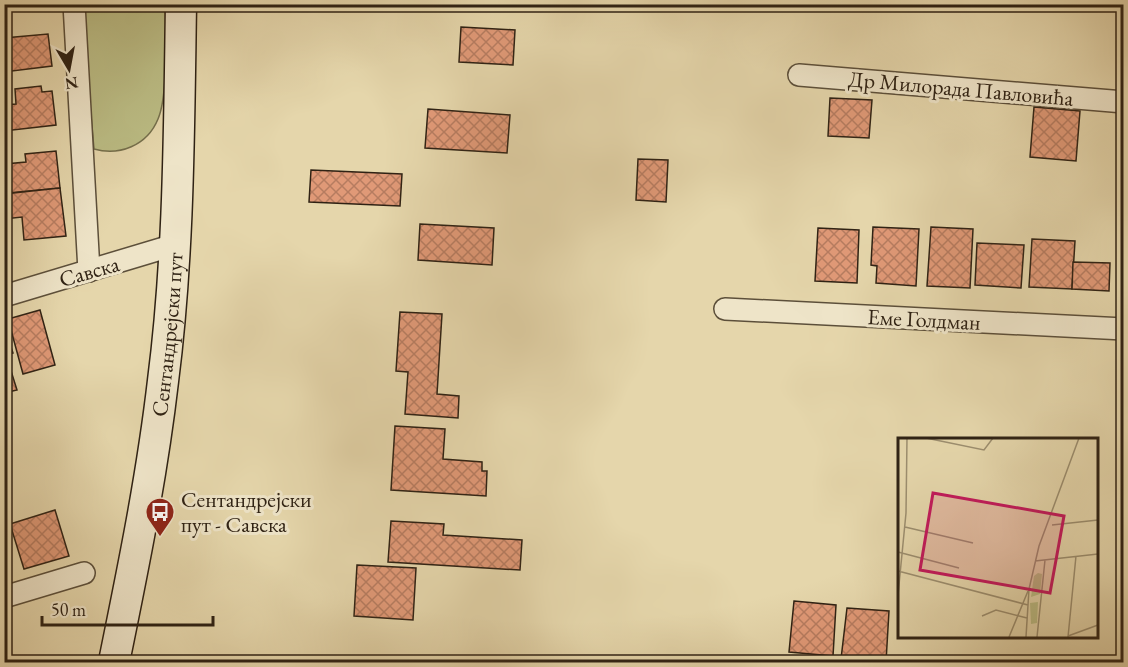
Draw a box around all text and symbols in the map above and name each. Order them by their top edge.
north arrow [39,39,99,99]
street label: Др Милорада Павловића [847,64,1075,113]
text: N [63,72,80,95]
street label: Савска [56,249,123,294]
street label: Сентандрејски пут [145,252,190,419]
street label: Еме Голдман [867,302,981,337]
inset map [898,438,1098,637]
place label: Сентандрејски пут - Савска [181,485,312,539]
bus stop icon: Сентандрејски пут - Савска [144,496,176,538]
scale bar [42,589,213,627]
text: 50 m [51,598,86,621]

